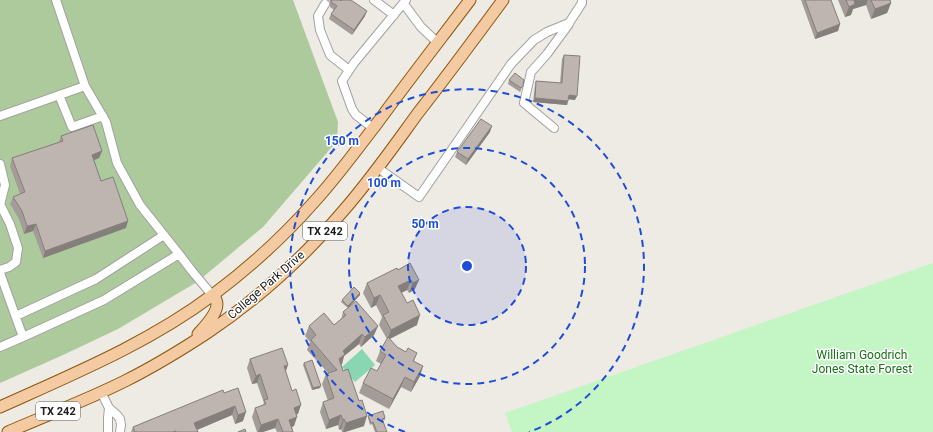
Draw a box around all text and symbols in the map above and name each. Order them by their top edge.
text: 150 m [325,134,359,148]
text: 100 m [367,176,401,190]
text: 50 m [411,217,439,231]
road number: TX 242 [303,222,347,240]
street label: College Park Drive [225,248,307,322]
centre of rings [460,259,474,273]
park label: William Goodrich Jones State Forest [812,348,912,376]
road number: TX 242 [36,402,80,420]

